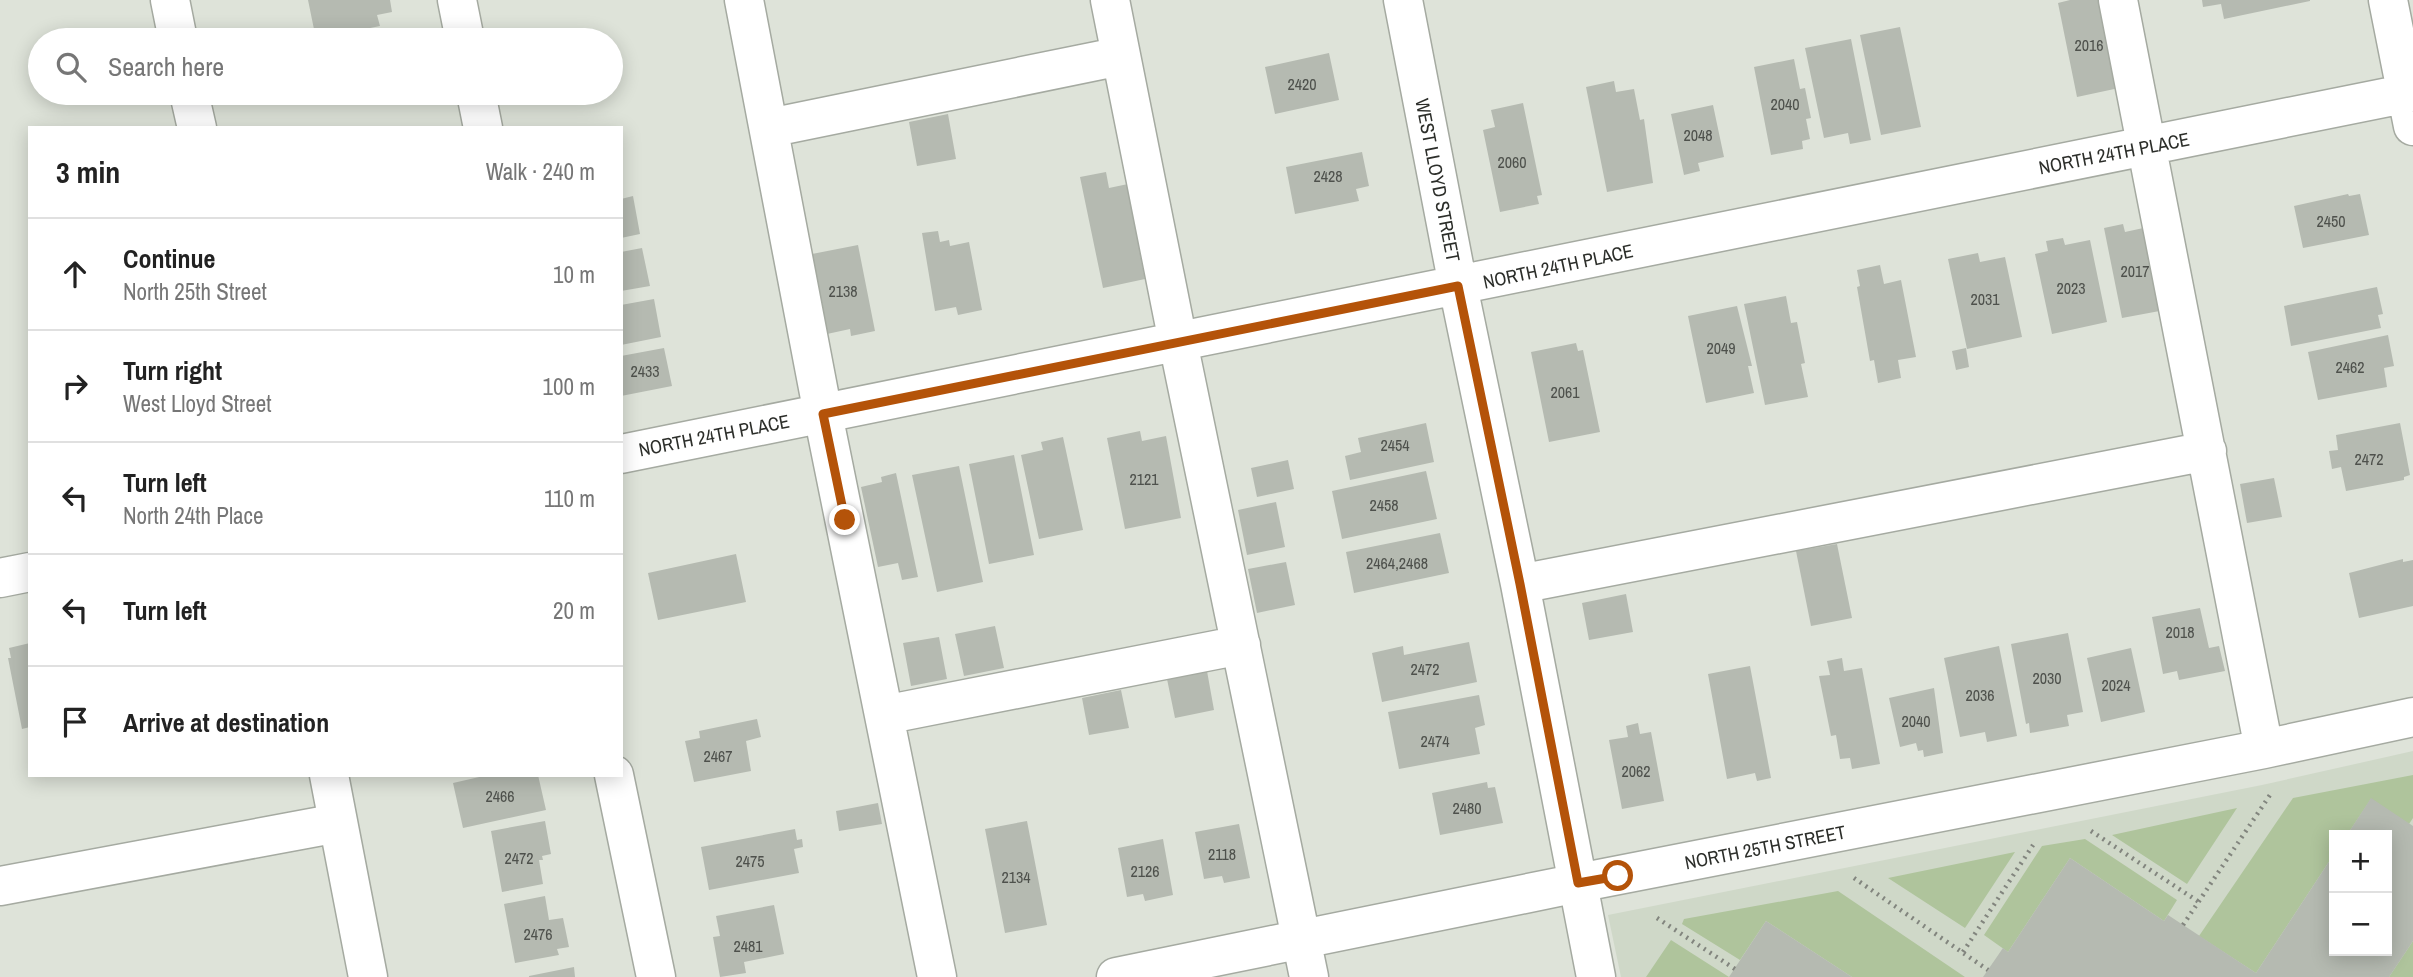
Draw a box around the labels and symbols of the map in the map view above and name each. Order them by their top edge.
house number: 2016 [2074,34,2104,56]
house number: 2420 [1287,73,1317,95]
house number: 2040 [1770,93,1800,115]
street label: WEST LLOYD STREET [1409,96,1467,264]
house number: 2048 [1683,124,1713,146]
street label: NORTH 24TH PLACE [2036,126,2192,180]
house number: 2060 [1497,151,1527,173]
house number: 2428 [1313,165,1343,187]
house number: 2450 [2316,210,2346,232]
street label: NORTH 24TH PLACE [1480,237,1636,295]
house number: 2017 [2120,260,2150,282]
house number: 2023 [2056,277,2086,299]
house number: 2138 [828,280,858,302]
house number: 2031 [1970,288,2000,310]
house number: 2049 [1706,337,1736,359]
house number: 2462 [2335,356,2365,378]
house number: 2433 [630,360,660,382]
house number: 2061 [1550,381,1580,403]
street label: NORTH 24TH PLACE [636,408,792,462]
house number: 2454 [1380,434,1410,456]
house number: 2472 [2354,448,2384,470]
house number: 2121 [1129,468,1159,490]
house number: 2458 [1369,494,1399,516]
route end [829,504,860,535]
house number: 2464,2468 [1366,552,1428,574]
house number: 2018 [2165,621,2195,643]
house number: 2472 [1410,658,1440,680]
house number: 2030 [2032,667,2062,689]
house number: 2024 [2101,674,2131,696]
house number: 2036 [1965,684,1995,706]
house number: 2040 [1901,710,1931,732]
house number: 2474 [1420,730,1450,752]
house number: 2467 [703,745,733,767]
house number: 2062 [1621,760,1651,782]
house number: 2466 [485,785,515,807]
house number: 2480 [1452,797,1482,819]
street label: NORTH 25TH STREET [1682,819,1848,875]
house number: 2118 [1208,843,1236,865]
house number: 2472 [504,847,534,869]
house number: 2475 [735,850,765,872]
house number: 2126 [1130,860,1160,882]
route start [1602,860,1633,891]
house number: 2134 [1001,866,1031,888]
house number: 2476 [523,923,553,945]
house number: 2481 [733,935,763,957]

